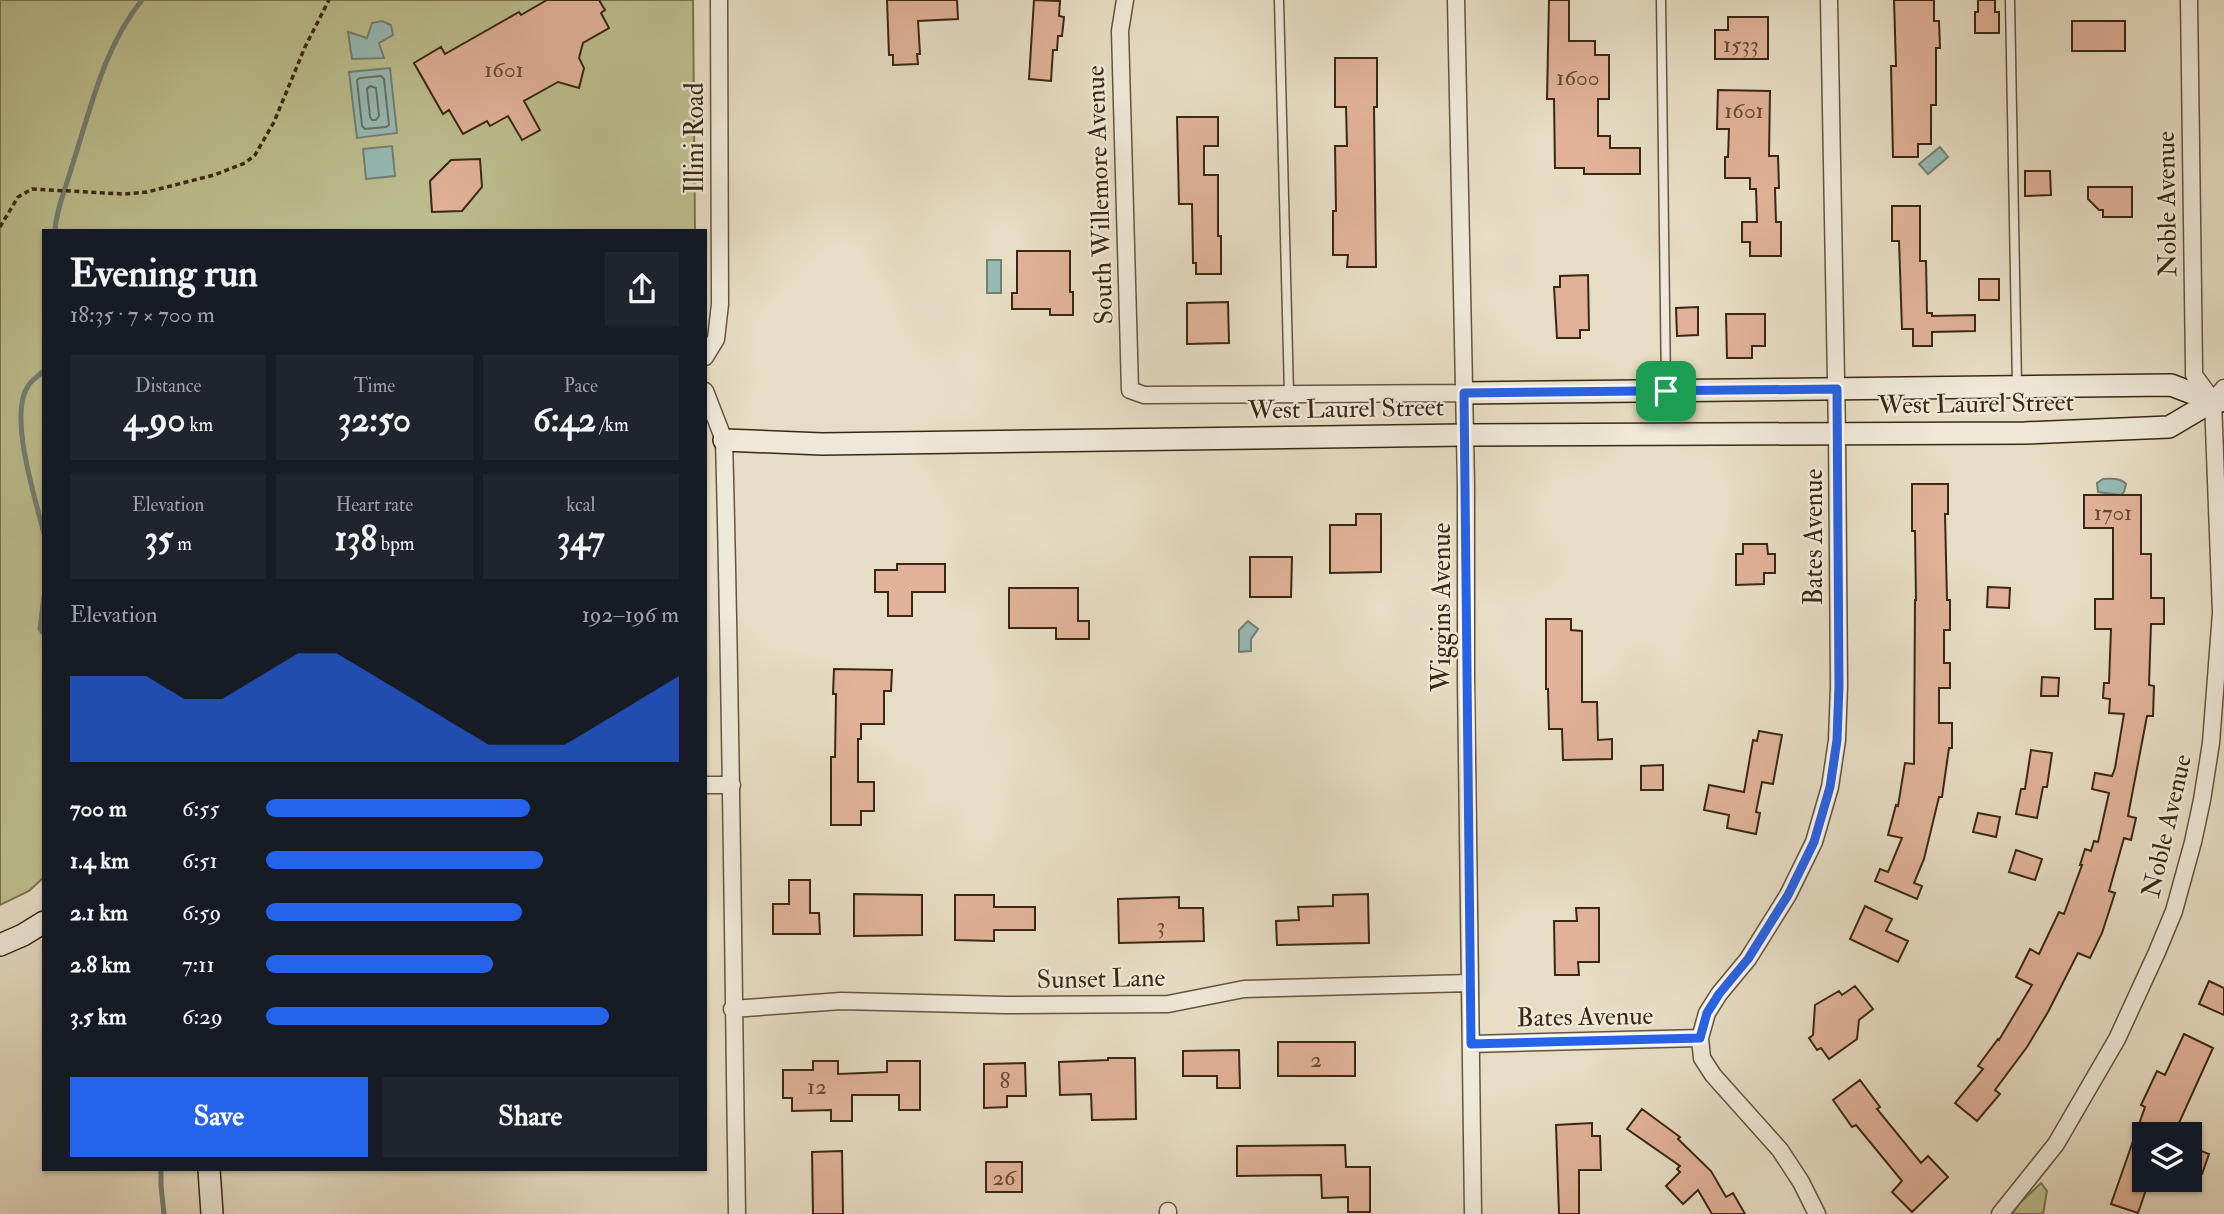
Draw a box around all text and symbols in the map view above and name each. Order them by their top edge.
house number: 1533 [1723,30,1759,59]
house number: 1601 [484,55,524,84]
house number: 1600 [1556,63,1600,92]
street label: South Willemore Avenue [1079,65,1121,325]
street label: Illini Road [679,82,711,193]
house number: 1601 [1724,96,1764,125]
street label: Noble Avenue [2150,131,2184,277]
text: Evening run [70,250,258,298]
button: share [605,252,679,326]
text: 18:35 · 7 × 700 m [70,300,215,329]
pin [1636,361,1696,421]
icon: arrive [1647,372,1685,410]
text: Distance [135,374,201,398]
text: Time [354,374,395,398]
text: Pace [564,374,598,398]
street label: West Laurel Street [1877,386,2074,422]
street label: West Laurel Street [1247,391,1444,427]
text: 4.90 [123,398,185,442]
text: 32:50 [338,398,411,442]
text: 6:42 [533,398,596,442]
text: km [185,413,213,437]
text: /km [596,413,629,437]
street label: Bates Avenue [1798,469,1830,605]
text: Elevation [132,493,204,517]
text: Heart rate [336,493,413,517]
text: kcal [566,493,595,517]
house number: 1701 [2094,498,2132,527]
text: 35 [144,517,173,561]
text: 138 [334,517,377,561]
text: 347 [557,517,605,561]
street label: Wiggins Avenue [1426,522,1458,692]
text: m [173,532,192,556]
text: bpm [377,532,415,556]
text: Elevation [70,600,158,629]
text: 192–196 m [582,600,679,629]
street label: Noble Avenue [2135,751,2199,901]
text: 700 m [70,794,127,823]
text: 6:55 [182,794,220,823]
text: 1.4 km [70,846,129,875]
text: 6:51 [182,846,218,875]
text: 2.1 km [70,898,128,927]
text: 6:59 [182,898,221,927]
house number: 3 [1157,911,1165,940]
text: 2.8 km [70,950,131,979]
text: 7:11 [182,950,215,979]
street label: Sunset Lane [1036,962,1166,996]
street label: Bates Avenue [1516,1000,1654,1034]
text: 3.5 km [70,1002,127,1031]
text: 6:29 [182,1002,223,1031]
house number: 2 [1310,1045,1322,1074]
house number: 8 [1000,1066,1011,1095]
house number: 12 [807,1072,827,1101]
button: Save [70,1077,368,1157]
button: Share [382,1077,679,1157]
map controls [2132,1122,2202,1192]
button: layers [2132,1122,2202,1192]
house number: 26 [992,1163,1017,1192]

